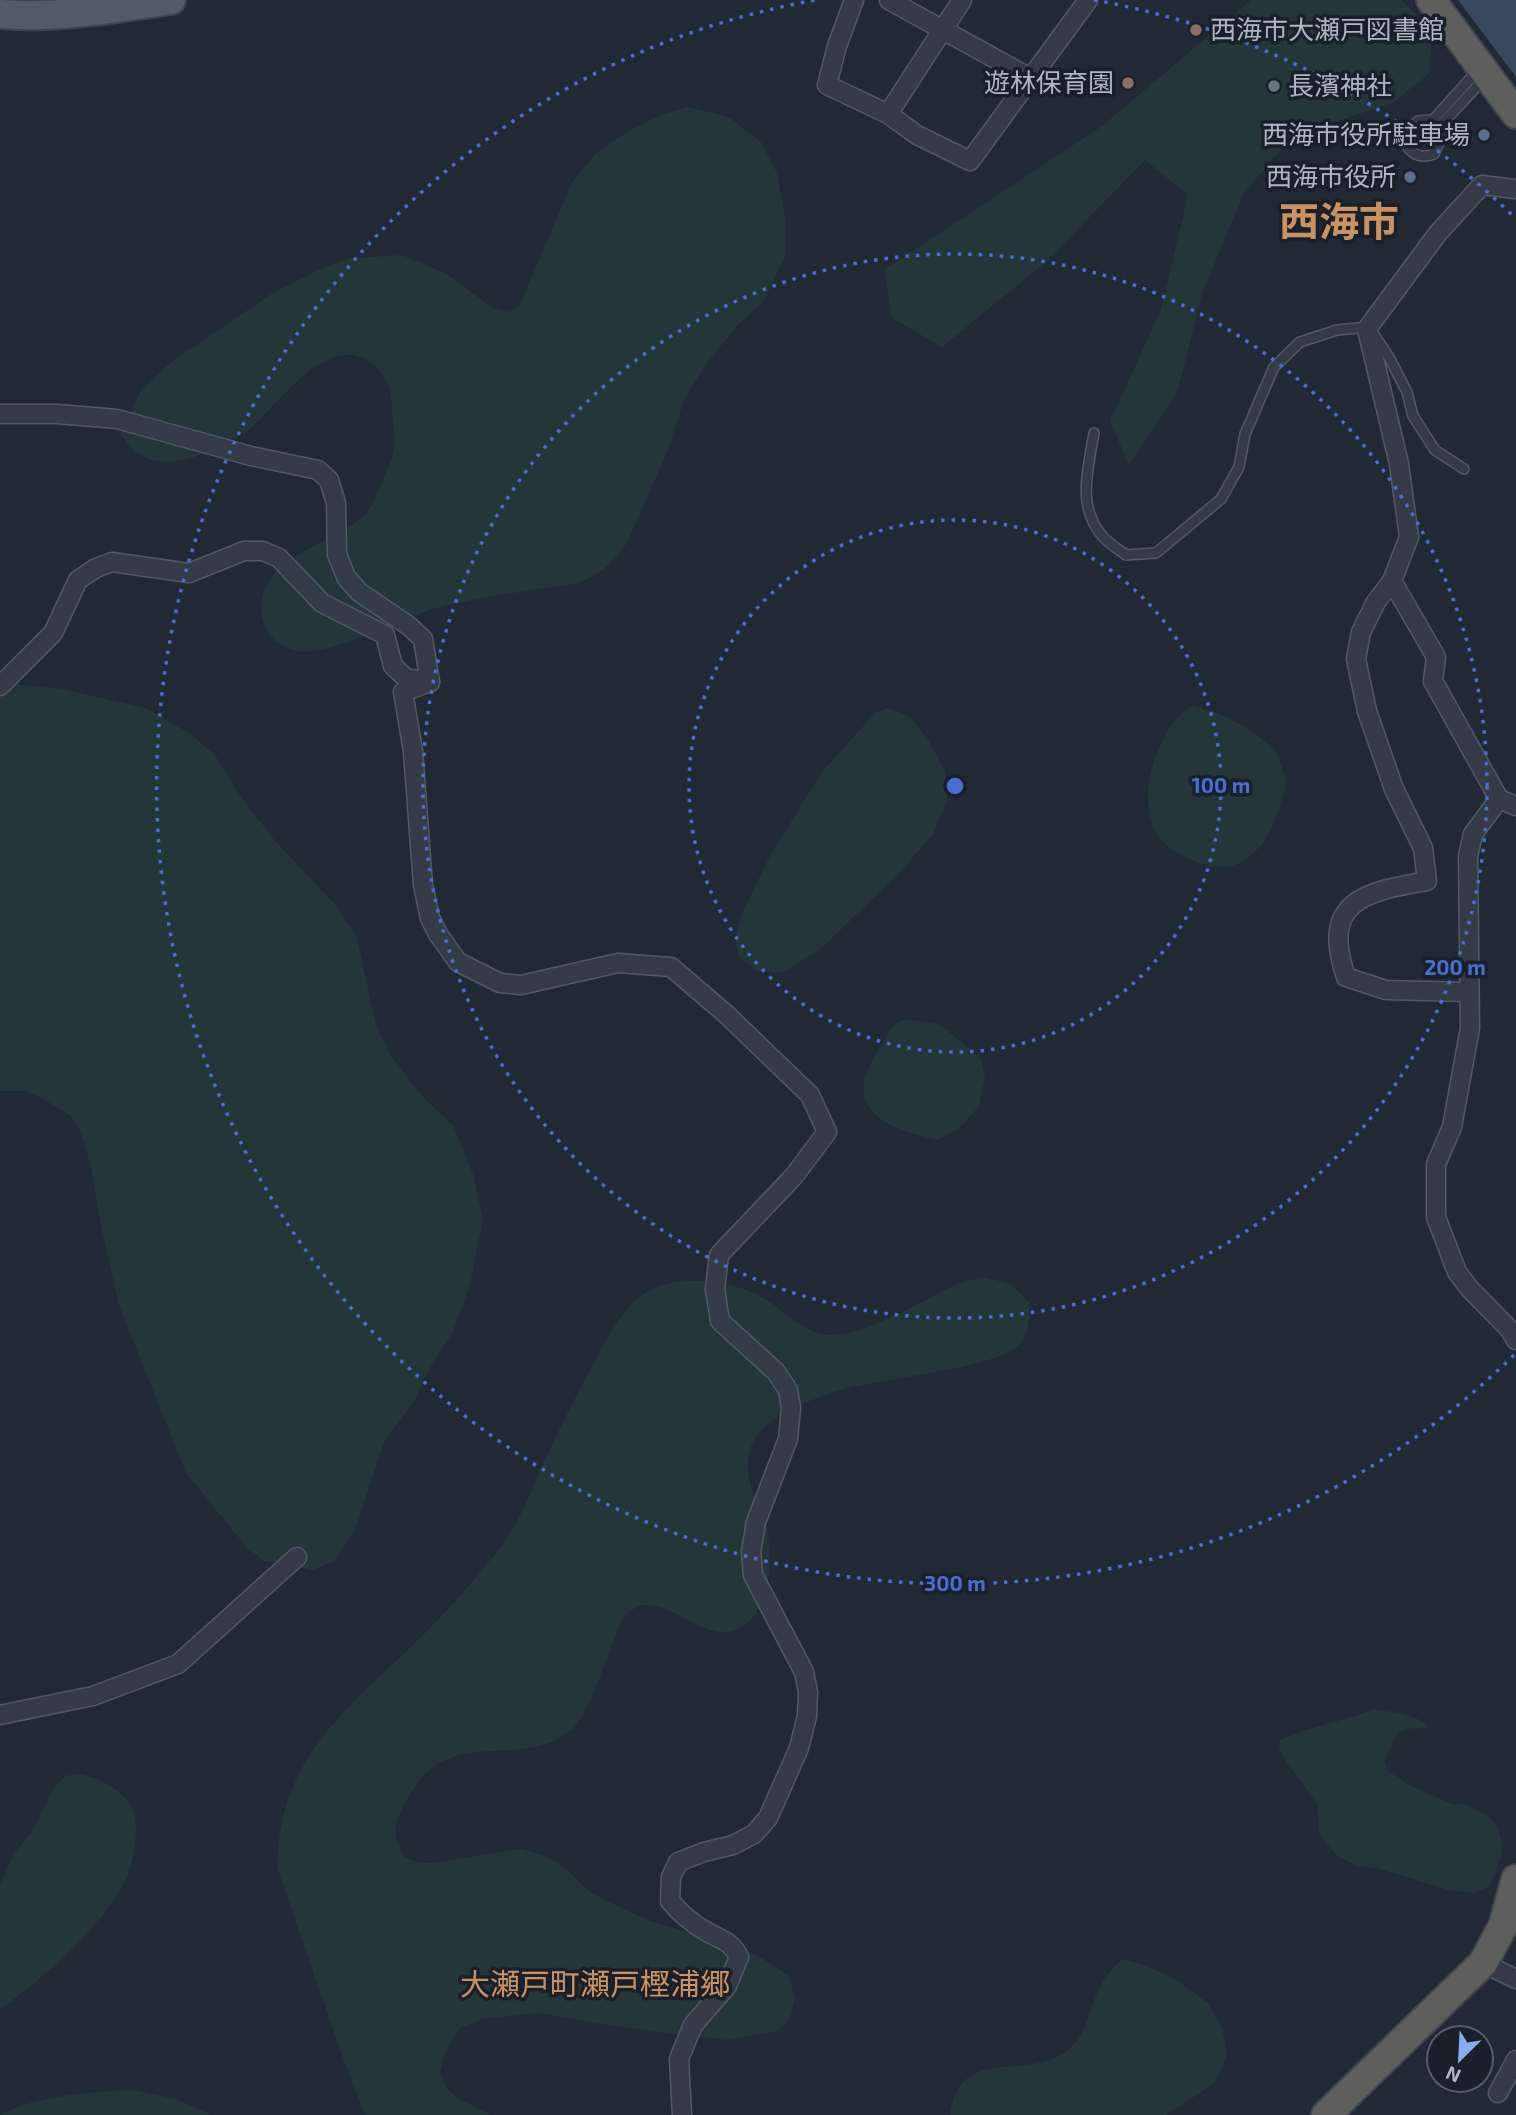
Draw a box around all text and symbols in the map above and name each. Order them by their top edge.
place label: 西海市大瀬戸図書館 [1210,13,1444,44]
marker: 西海市大瀬戸図書館 [1188,22,1204,38]
place label: 遊林保育園 [984,66,1114,97]
place label: 長濱神社 [1288,69,1392,100]
marker: 遊林保育園 [1120,75,1136,91]
marker: 長濱神社 [1266,78,1282,94]
place label: 西海市役所駐車場 [1262,118,1470,149]
marker: 西海市役所駐車場 [1476,127,1492,143]
place label: 西海市役所 [1266,160,1396,191]
marker: 西海市役所 [1402,169,1418,185]
district label: 西海市 [1279,196,1399,244]
text: 100 m [1192,772,1250,797]
centre of rings [943,774,967,798]
text: 200 m [1424,954,1486,979]
text: 300 m [924,1570,986,1595]
district label: 大瀬戸町瀬戸樫浦郷 [460,1965,730,2001]
north arrow [1425,2024,1495,2094]
text: N [1442,2062,1464,2088]

